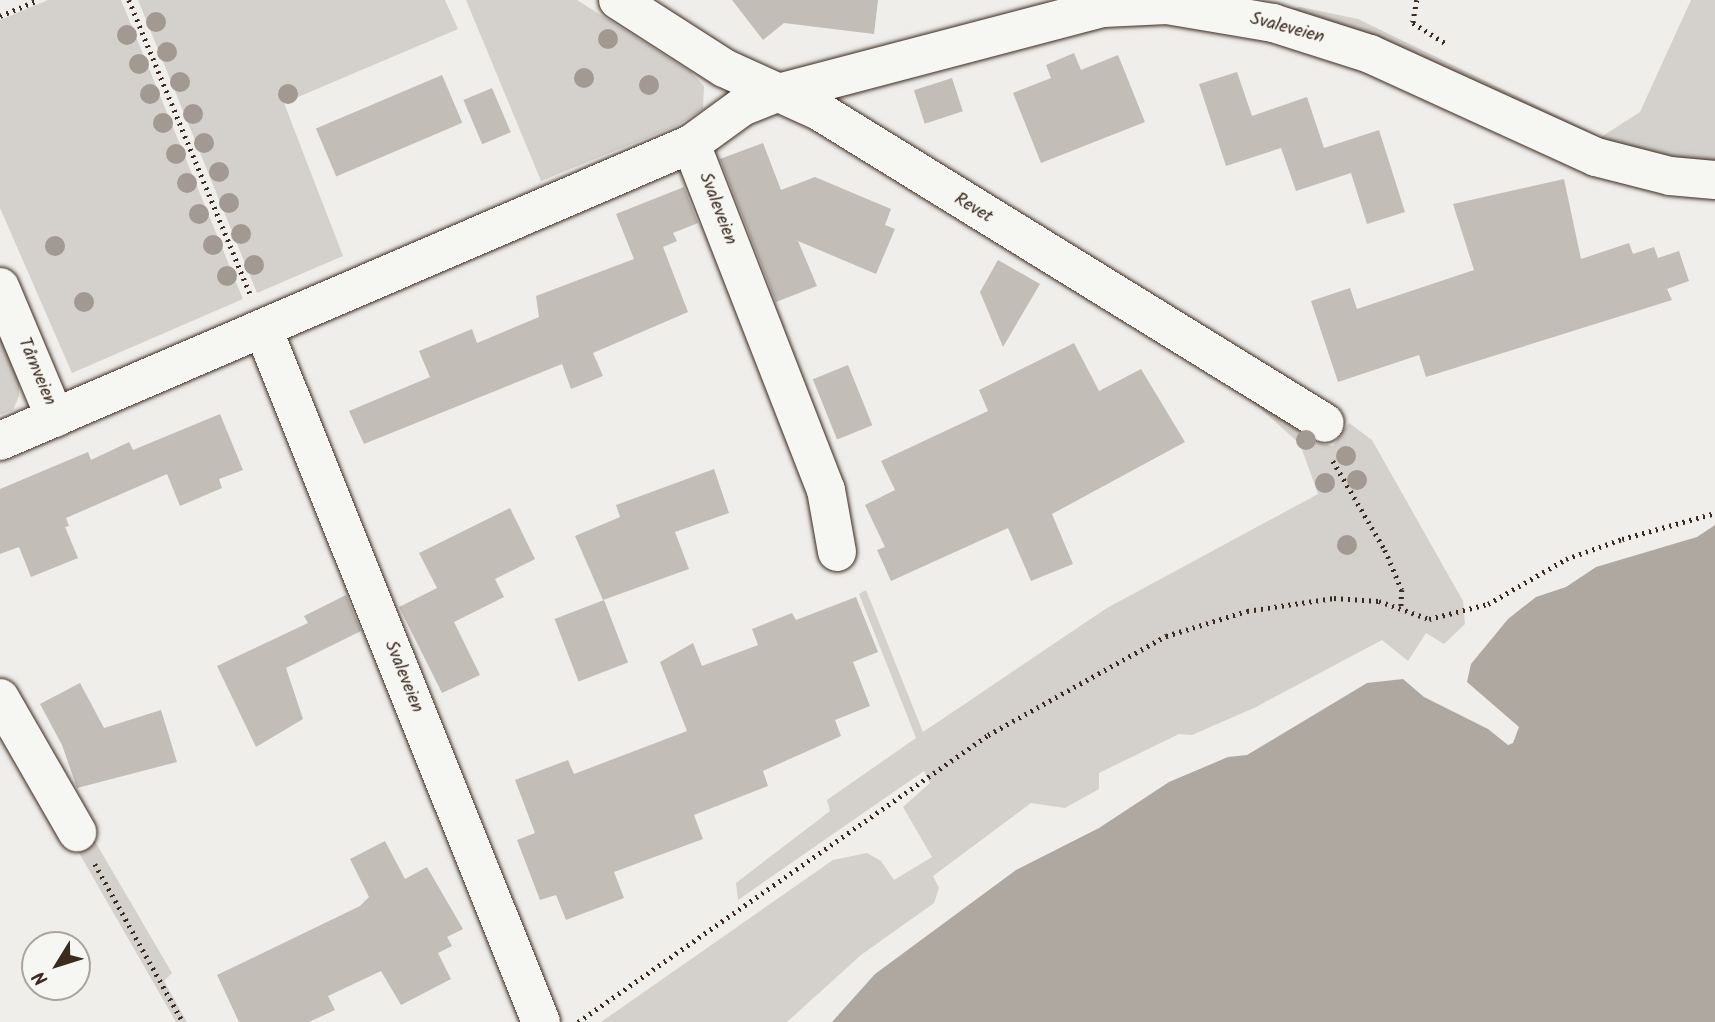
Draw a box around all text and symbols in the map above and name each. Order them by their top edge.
street label: Svaleveien [1248,9,1326,49]
street label: Svaleveien [693,170,741,248]
street label: Revet [950,189,996,229]
street label: Tårnveien [12,335,60,409]
street label: Svaleveien [379,638,427,716]
north arrow [21,931,91,1001]
text: N [26,964,57,992]

